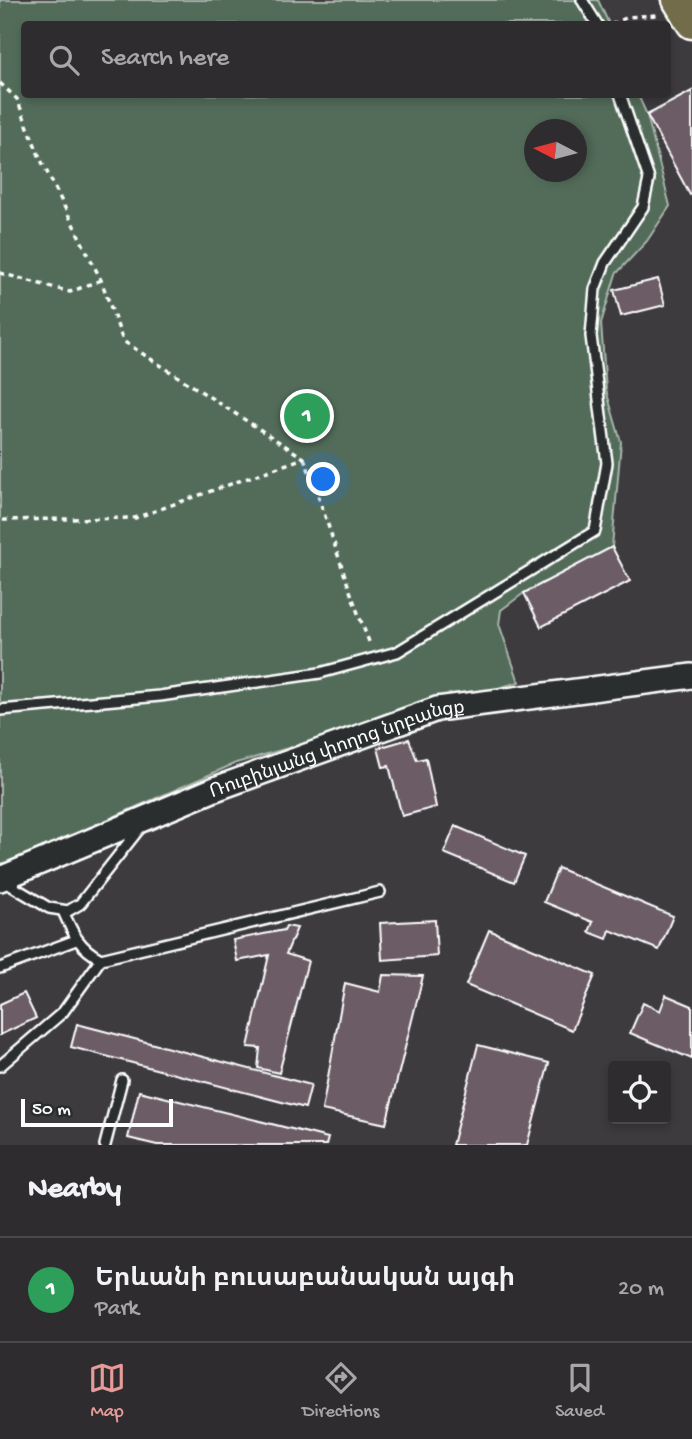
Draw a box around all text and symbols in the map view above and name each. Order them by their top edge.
search box [21,21,671,98]
icon: search [45,41,83,79]
text: Search here [101,44,229,75]
north arrow [524,119,587,182]
pin: 1 [284,390,330,442]
your location [306,462,340,496]
street label: Ռուբինյանց փողոց նրբանցք [207,698,466,805]
map controls [608,1061,671,1124]
button: locate [608,1061,671,1124]
scale bar [21,1096,173,1128]
text: 50 m [32,1099,71,1122]
text: Nearby [28,1173,121,1208]
text: Երևանի բուսաբանական այգի [95,1265,515,1296]
text: 1 [46,1276,56,1303]
text: 20 m [618,1276,664,1303]
text: Park [95,1296,139,1323]
tab: Map [88,1359,126,1424]
tab: Directions [302,1359,379,1424]
tab: Saved [555,1359,604,1424]

